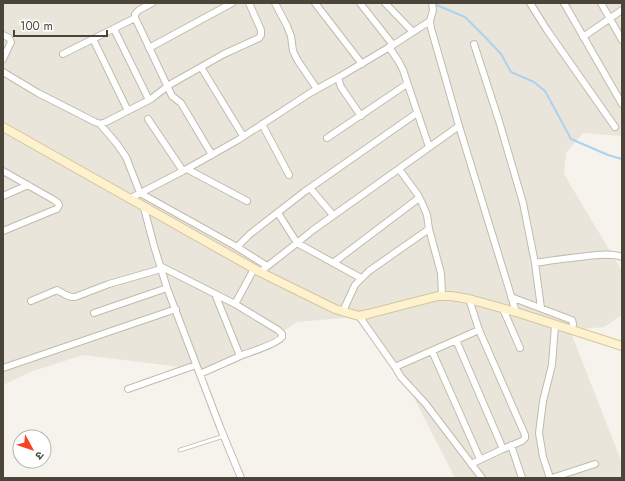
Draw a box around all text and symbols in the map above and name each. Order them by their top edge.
scale bar [14,12,107,38]
text: 100 m [20,17,53,35]
north arrow [12,429,52,469]
text: उ [31,448,48,463]

